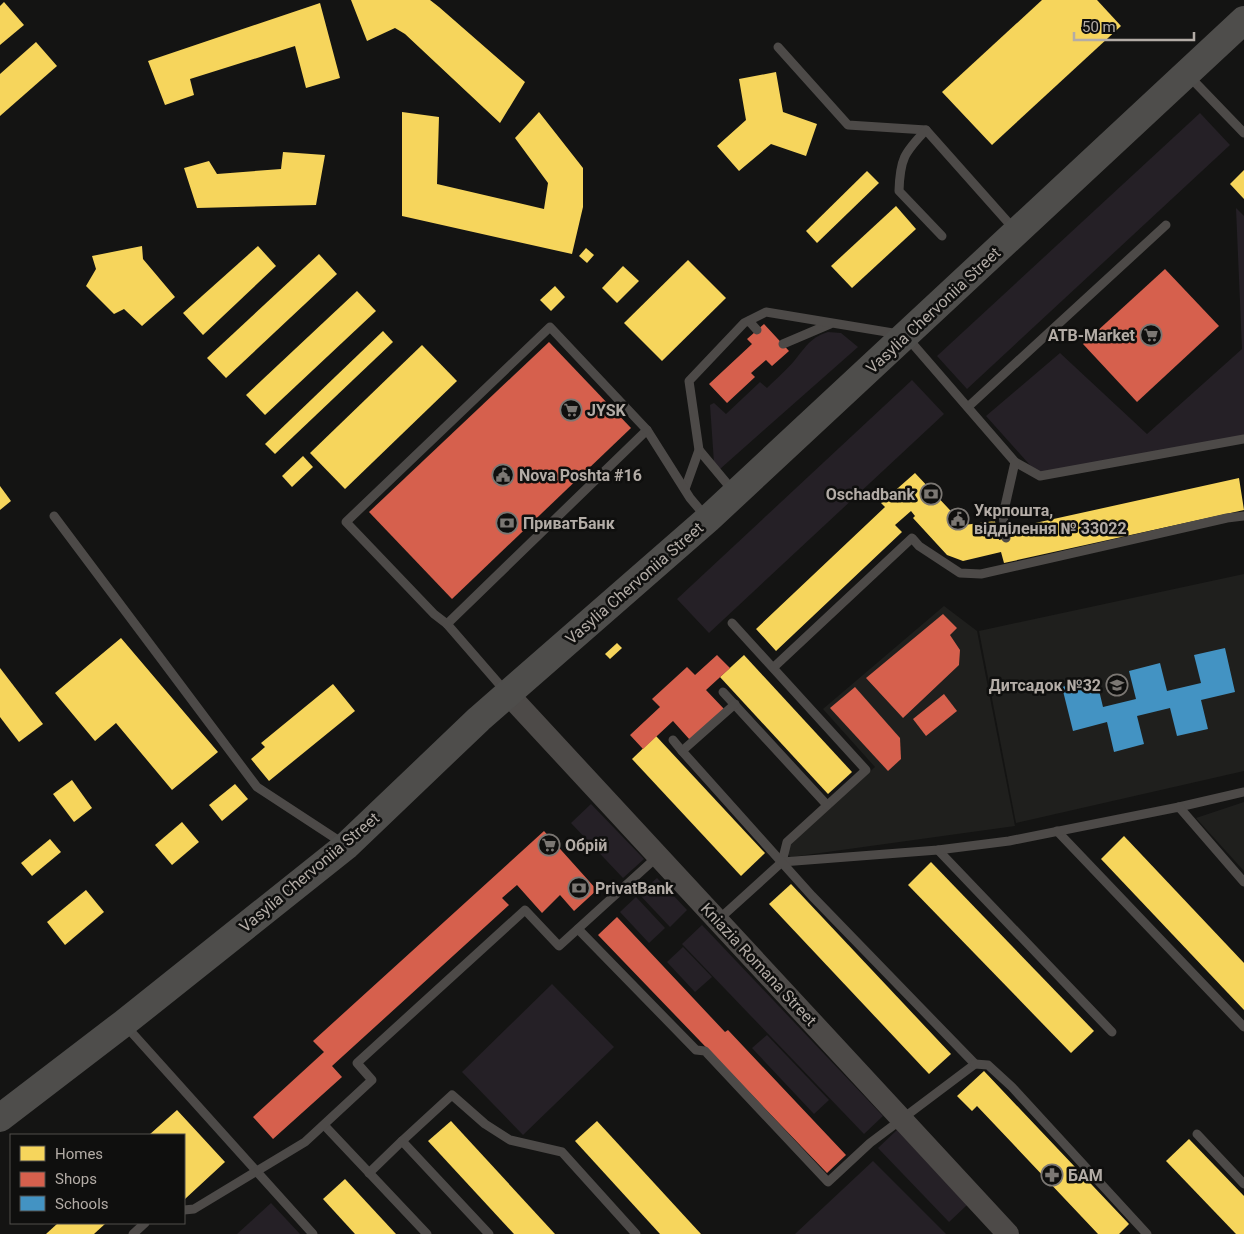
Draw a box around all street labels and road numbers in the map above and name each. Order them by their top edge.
street label: Vasylia Chervoniia Street [862,243,1004,377]
street label: Vasylia Chervoniia Street [562,518,707,648]
street label: Vasylia Chervoniia Street [236,808,383,936]
street label: Kniazia Romana Street [697,899,821,1030]

